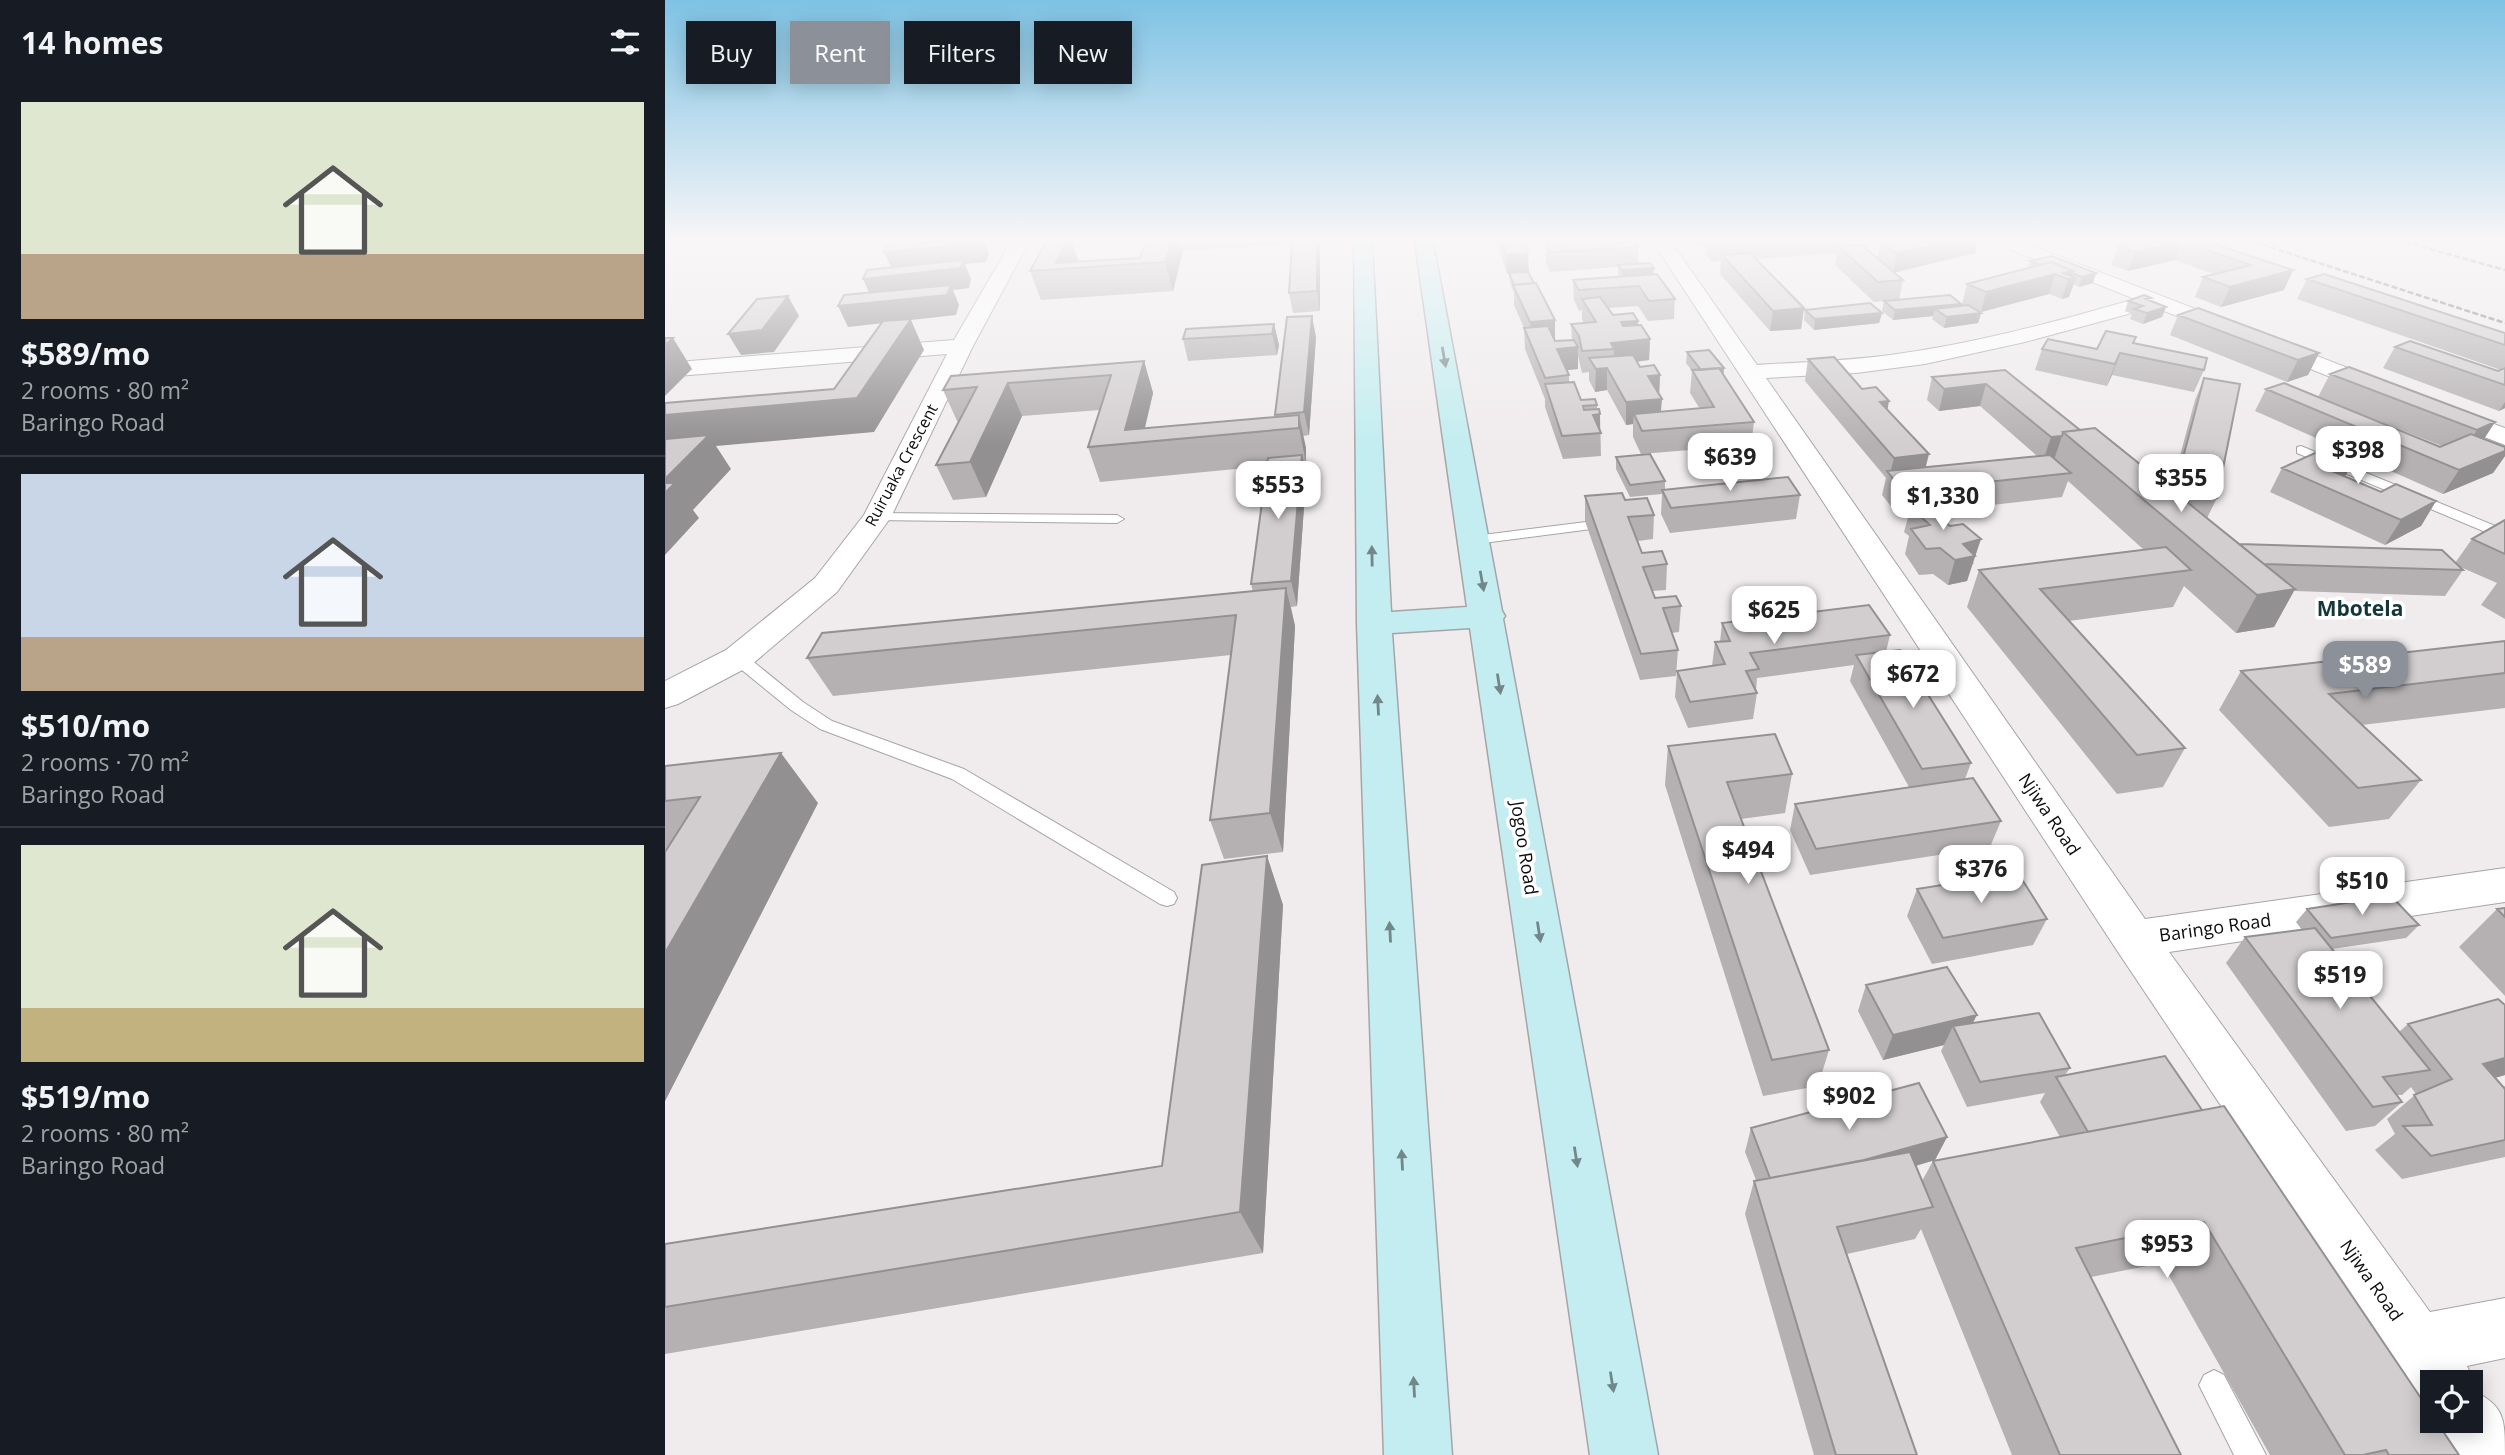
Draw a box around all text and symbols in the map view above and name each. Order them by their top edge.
chip: Buy [686,21,776,84]
chip: Rent [790,21,890,84]
chip: Filters [904,21,1020,84]
chip: New [1034,21,1132,84]
text: 14 homes [21,22,164,63]
icon: filters [606,23,644,61]
icon: home [270,147,396,273]
text: $589/mo [21,333,150,374]
one-way arrow [1439,346,1450,368]
text: 2 rooms · 80 m² [21,374,189,406]
street label: Ruiruaka Crescent [859,400,943,530]
text: Baringo Road [21,406,165,438]
pin: $398 [2317,426,2399,486]
text: $398 [2332,433,2384,465]
pin: $639 [1689,434,1771,493]
text: $639 [1704,440,1756,472]
pin: $355 [2140,454,2222,514]
text: $355 [2155,461,2207,493]
pin: $553 [1237,462,1319,521]
text: $553 [1252,468,1304,500]
pin: $1,330 [1886,472,2000,532]
text: $1,330 [1907,479,1979,511]
icon: home [270,519,396,645]
one-way arrow [1366,545,1378,567]
one-way arrow [1477,570,1488,592]
pin: $625 [1733,586,1815,646]
text: $625 [1748,593,1800,625]
district label: Mbotela [2317,594,2403,622]
pin: $589 [2324,642,2406,701]
text: $589 [2339,648,2391,680]
pin: $672 [1872,650,1954,710]
text: $672 [1887,657,1939,689]
one-way arrow [1494,673,1505,695]
one-way arrow [1372,694,1383,716]
text: $510/mo [21,705,150,746]
text: 2 rooms · 70 m² [21,746,189,778]
street label: Njiwa Road [2014,768,2086,860]
text: Baringo Road [21,778,165,810]
street label: Jogoo Road [1505,797,1544,897]
pin: $494 [1707,826,1789,886]
text: $494 [1722,833,1774,865]
pin: $376 [1940,846,2022,905]
text: $376 [1955,852,2007,884]
pin: $510 [2321,858,2403,917]
text: $510 [2336,864,2388,896]
icon: home [270,890,396,1016]
street label: Baringo Road [2157,907,2273,947]
one-way arrow [1384,921,1395,943]
one-way arrow [1534,922,1545,944]
pin: $519 [2299,951,2381,1011]
text: $519 [2314,958,2366,990]
pin: $902 [1808,1072,1890,1132]
text: $519/mo [21,1076,150,1117]
text: $902 [1823,1079,1875,1111]
text: 2 rooms · 80 m² [21,1117,189,1149]
one-way arrow [1571,1146,1582,1168]
one-way arrow [1396,1148,1407,1170]
text: Baringo Road [21,1149,165,1181]
pin: $953 [2126,1220,2208,1280]
text: $953 [2141,1227,2193,1259]
street label: Njiwa Road [2335,1235,2409,1325]
map controls [2420,1370,2483,1433]
button: locate [2420,1370,2483,1433]
one-way arrow [1607,1371,1618,1393]
one-way arrow [1408,1376,1419,1398]

